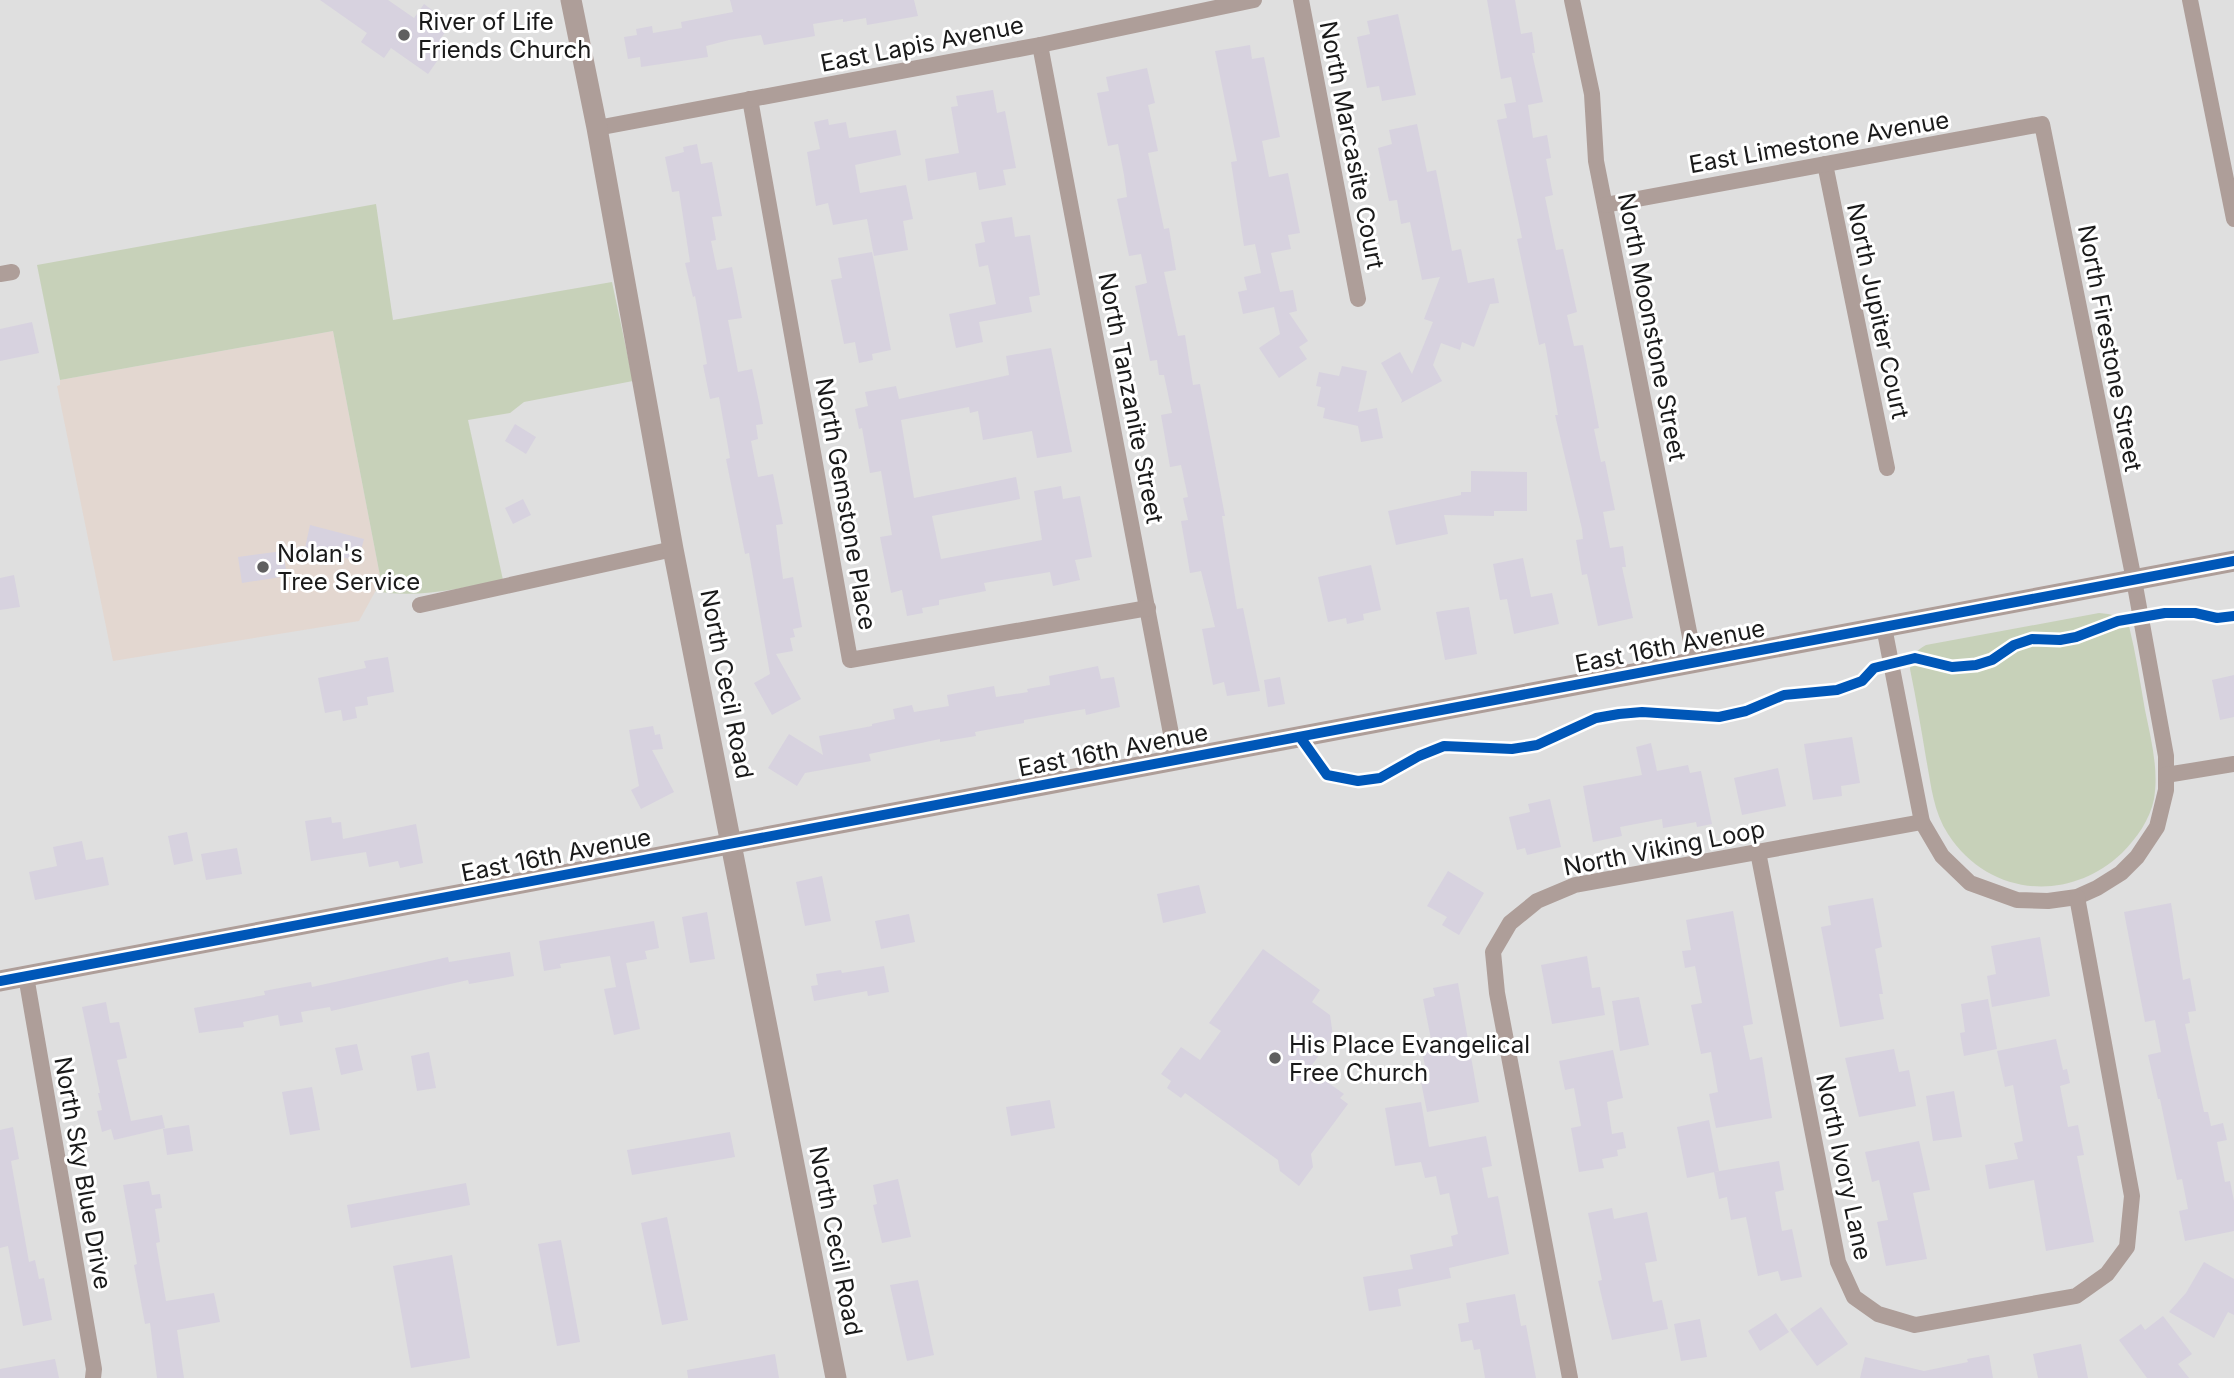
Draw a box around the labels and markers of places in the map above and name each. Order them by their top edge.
place label: River of Life Friends Church [418,7,591,64]
marker: River of Life Friends Church [396,27,412,43]
place label: Nolan's Tree Service [277,539,420,596]
marker: Nolan's Tree Service [255,559,271,575]
place label: His Place Evangelical Free Church [1289,1030,1530,1087]
marker: His Place Evangelical Free Church [1267,1050,1283,1066]

